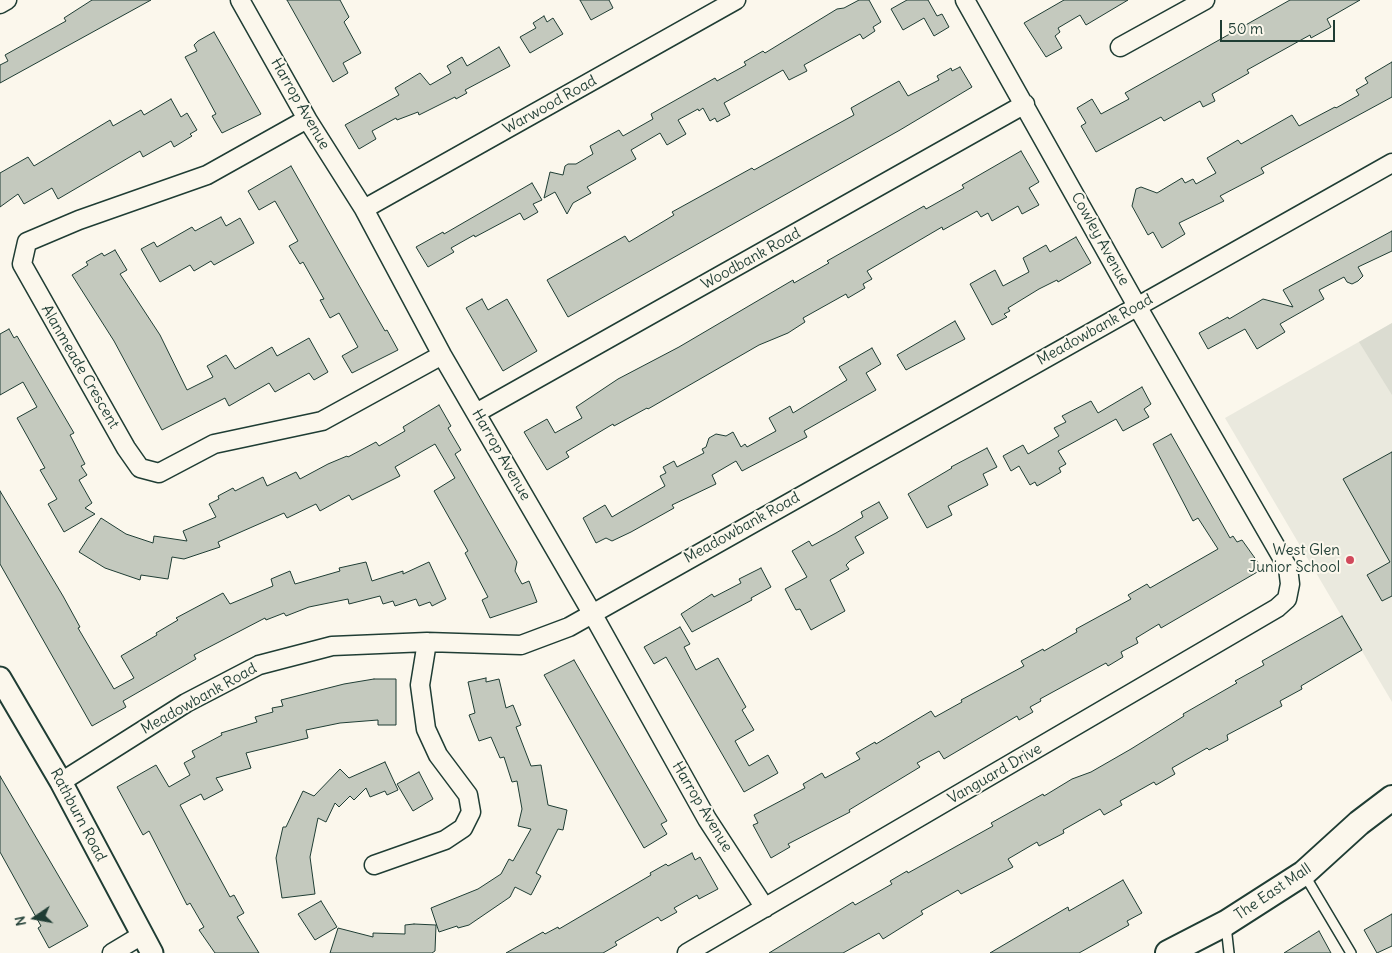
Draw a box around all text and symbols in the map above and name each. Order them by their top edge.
scale bar [1222,10,1337,42]
text: 50 m [1228,19,1263,38]
street label: Harrop Avenue [267,55,333,153]
street label: Warwood Road [500,72,600,138]
street label: Cowley Avenue [1067,189,1133,289]
street label: Woodbank Road [698,224,804,294]
street label: Meadowbank Road [1034,291,1156,369]
street label: Alanmeade Crescent [37,302,123,432]
street label: Harrop Avenue [468,406,534,504]
street label: Meadowbank Road [681,489,803,567]
place label: West Glen Junior School [1249,542,1340,577]
marker: West Glen Junior School [1344,554,1356,566]
street label: Meadowbank Road [138,660,260,738]
street label: Vanguard Drive [945,740,1045,808]
street label: Harrop Avenue [668,759,736,855]
street label: Rathburn Road [46,766,110,864]
street label: The East Mall [1231,860,1315,924]
north arrow [10,893,60,943]
text: N [11,915,30,928]

